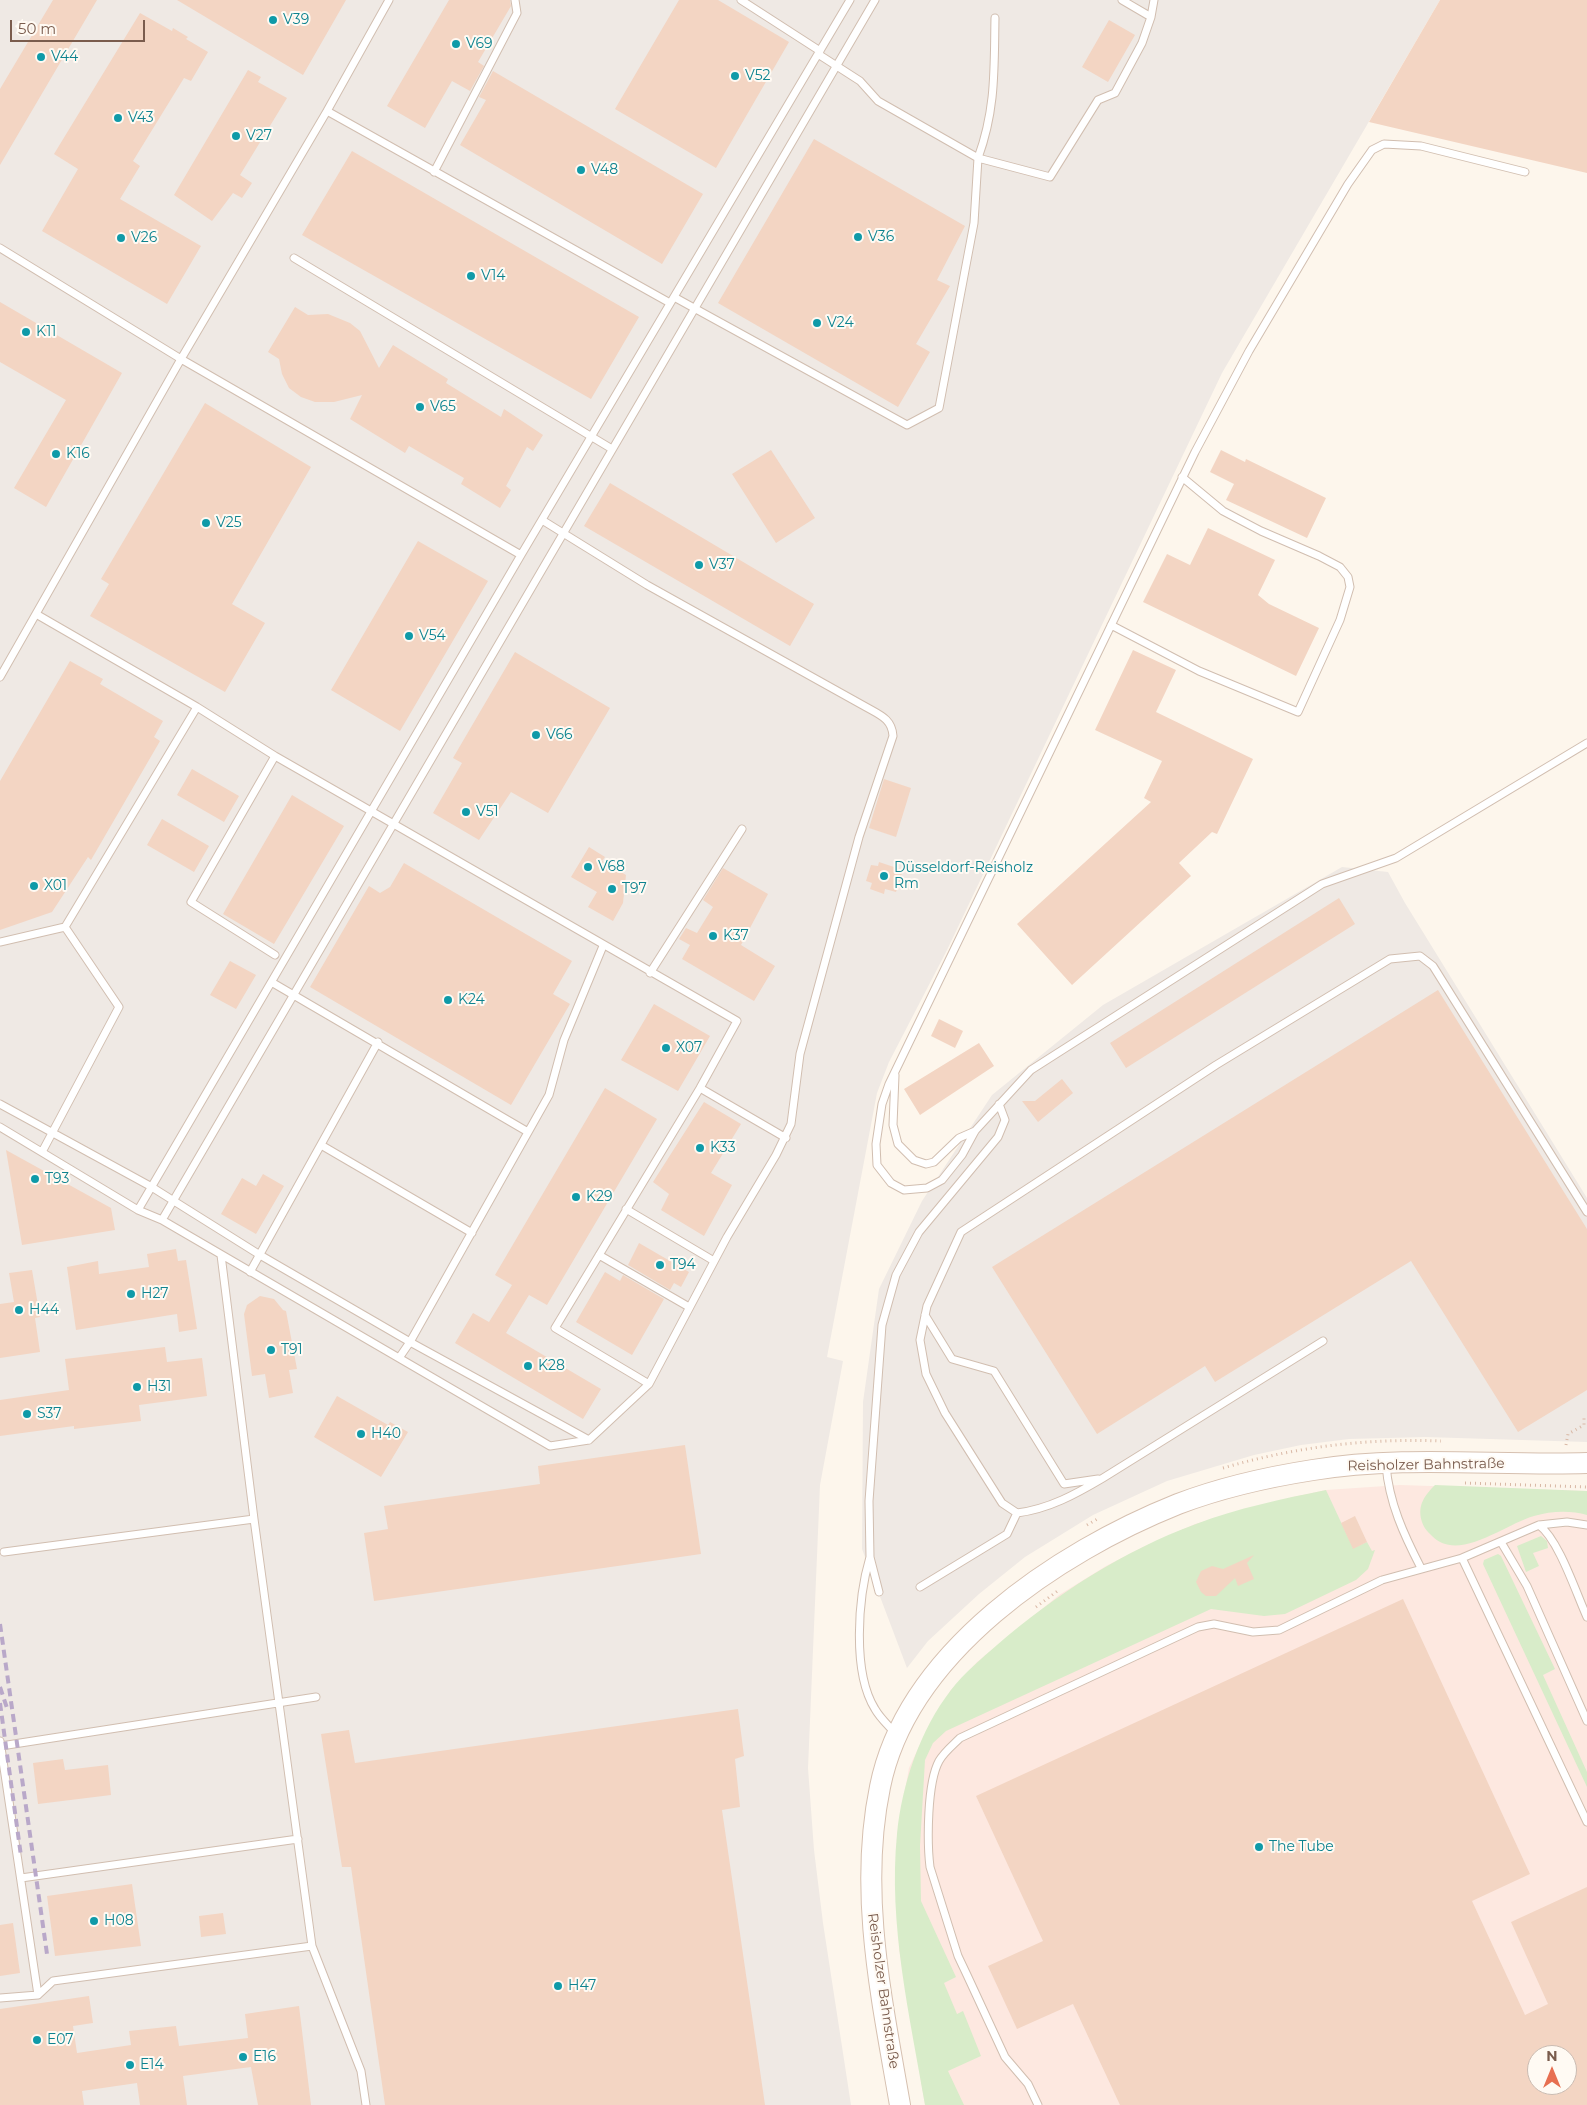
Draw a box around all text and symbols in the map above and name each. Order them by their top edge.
scale bar [12,10,148,42]
place label: V39 [283,12,309,28]
marker: V39 [267,14,279,26]
text: 50 m [18,19,56,38]
place label: V69 [466,36,492,52]
marker: V69 [450,38,462,50]
place label: V44 [51,49,78,65]
marker: V44 [35,51,47,63]
place label: V52 [745,68,770,84]
marker: V52 [729,70,741,82]
place label: V43 [128,110,154,126]
marker: V43 [112,112,124,124]
place label: V27 [246,128,272,144]
marker: V27 [230,130,242,142]
place label: V48 [591,162,618,178]
marker: V48 [575,164,587,176]
place label: V36 [868,229,894,245]
place label: V26 [131,230,157,246]
marker: V36 [852,231,864,243]
marker: V26 [115,232,127,244]
place label: V14 [481,268,505,284]
marker: V14 [465,270,477,282]
place label: V24 [827,315,854,331]
marker: V24 [811,317,823,329]
place label: K11 [36,324,56,340]
marker: K11 [20,326,32,338]
place label: V65 [430,399,456,415]
marker: V65 [414,401,426,413]
place label: K16 [66,446,90,462]
marker: K16 [50,448,62,460]
place label: V25 [216,515,242,531]
marker: V25 [200,517,212,529]
place label: V37 [709,557,735,573]
marker: V37 [693,559,705,571]
place label: V54 [419,628,446,644]
marker: V54 [403,630,415,642]
place label: V66 [546,727,572,743]
marker: V66 [530,729,542,741]
place label: V51 [476,804,499,820]
marker: V51 [460,806,472,818]
place label: V68 [598,859,625,875]
place label: Düsseldorf-Reisholz Rm [894,860,1033,892]
marker: V68 [582,861,594,873]
marker: Düsseldorf-Reisholz Rm [878,870,890,882]
place label: X01 [44,878,67,894]
marker: X01 [28,880,40,892]
place label: T97 [622,881,647,897]
marker: T97 [606,883,618,895]
place label: K37 [723,928,749,944]
marker: K37 [707,930,719,942]
place label: K24 [458,992,485,1008]
marker: K24 [442,994,454,1006]
place label: X07 [676,1040,702,1056]
marker: X07 [660,1042,672,1054]
place label: K33 [710,1140,736,1156]
marker: K33 [694,1142,706,1154]
place label: T93 [45,1171,69,1187]
marker: T93 [29,1173,41,1185]
place label: K29 [586,1189,612,1205]
marker: K29 [570,1191,582,1203]
place label: T94 [670,1257,696,1273]
marker: T94 [654,1259,666,1271]
place label: H27 [141,1286,169,1302]
marker: H27 [125,1288,137,1300]
place label: H44 [29,1302,59,1318]
marker: H44 [13,1304,25,1316]
place label: T91 [281,1342,303,1358]
marker: T91 [265,1344,277,1356]
place label: K28 [538,1358,565,1374]
marker: K28 [522,1360,534,1372]
place label: H31 [147,1379,171,1395]
marker: H31 [131,1381,143,1393]
place label: S37 [37,1406,61,1422]
marker: S37 [21,1408,33,1420]
place label: H40 [371,1426,401,1442]
marker: H40 [355,1428,367,1440]
street label: Reisholzer Bahnstraße [1347,1455,1505,1475]
place label: The Tube [1269,1839,1334,1855]
marker: The Tube [1253,1841,1265,1853]
street label: Reisholzer Bahnstraße [864,1912,902,2070]
place label: H08 [104,1913,134,1929]
marker: H08 [88,1915,100,1927]
place label: H47 [568,1978,596,1994]
marker: H47 [552,1980,564,1992]
place label: E07 [47,2032,74,2048]
marker: E07 [31,2034,43,2046]
north arrow [1527,2045,1577,2095]
text: N [1546,2047,1558,2065]
place label: E16 [253,2049,276,2065]
marker: E16 [237,2051,249,2063]
place label: E14 [140,2057,164,2073]
marker: E14 [124,2059,136,2071]

